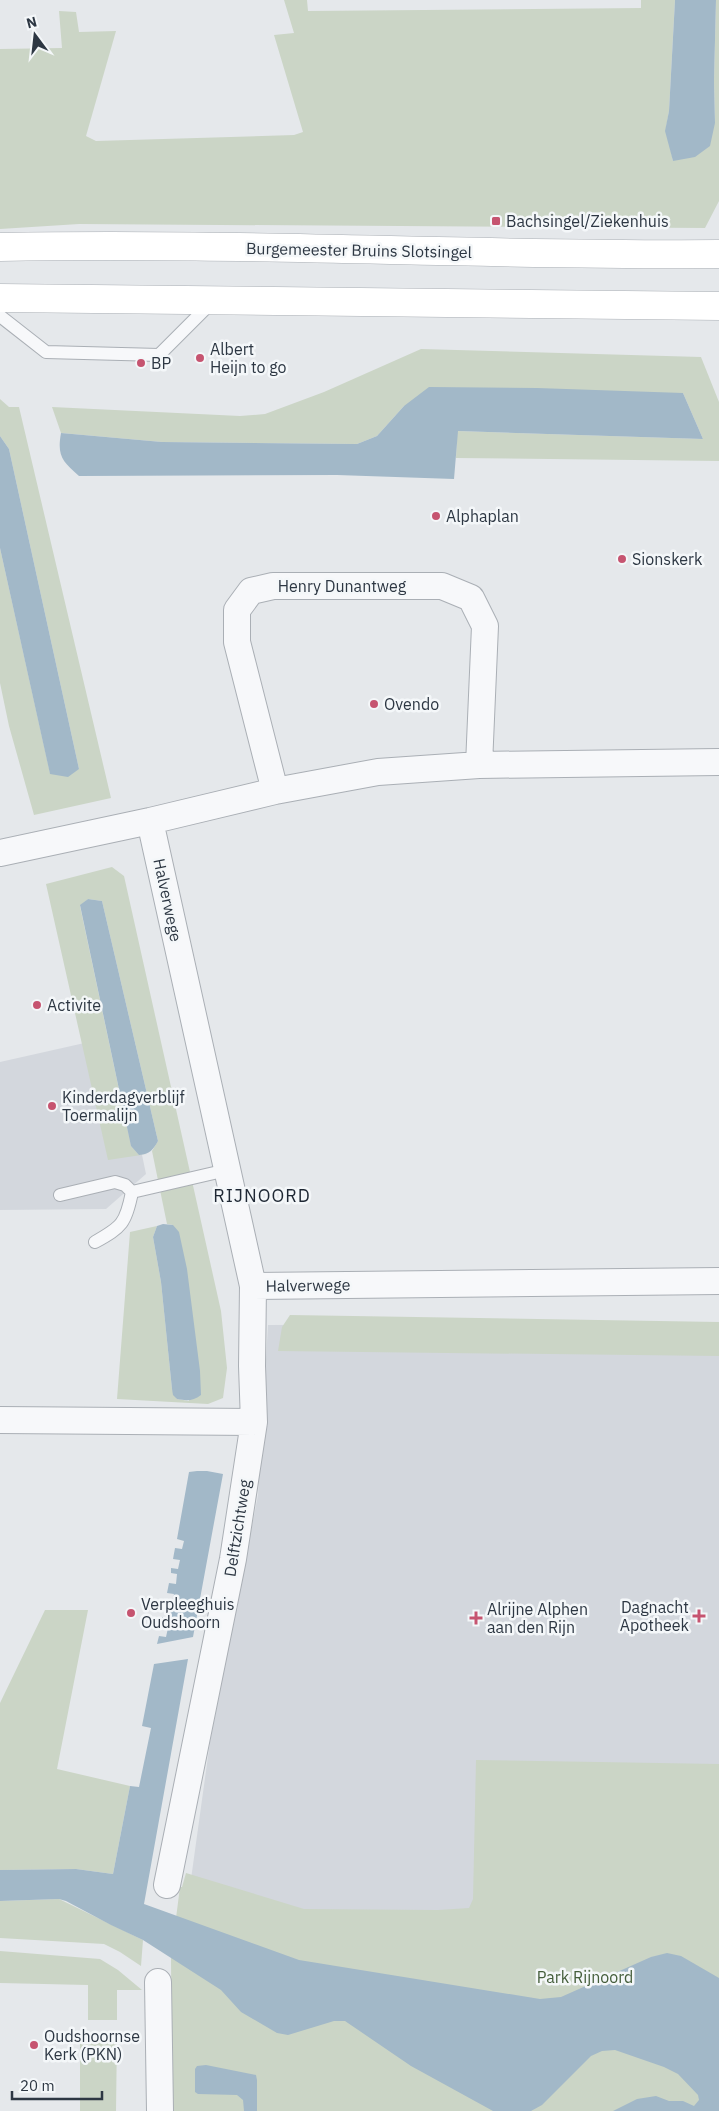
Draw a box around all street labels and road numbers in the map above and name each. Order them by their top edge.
street label: Burgemeester Bruins Slotsingel [246,238,472,262]
street label: Henry Dunantweg [278,576,407,596]
street label: Halverwege [149,857,187,944]
street label: Halverwege [266,1274,351,1296]
street label: Delftzichtweg [219,1477,255,1578]

